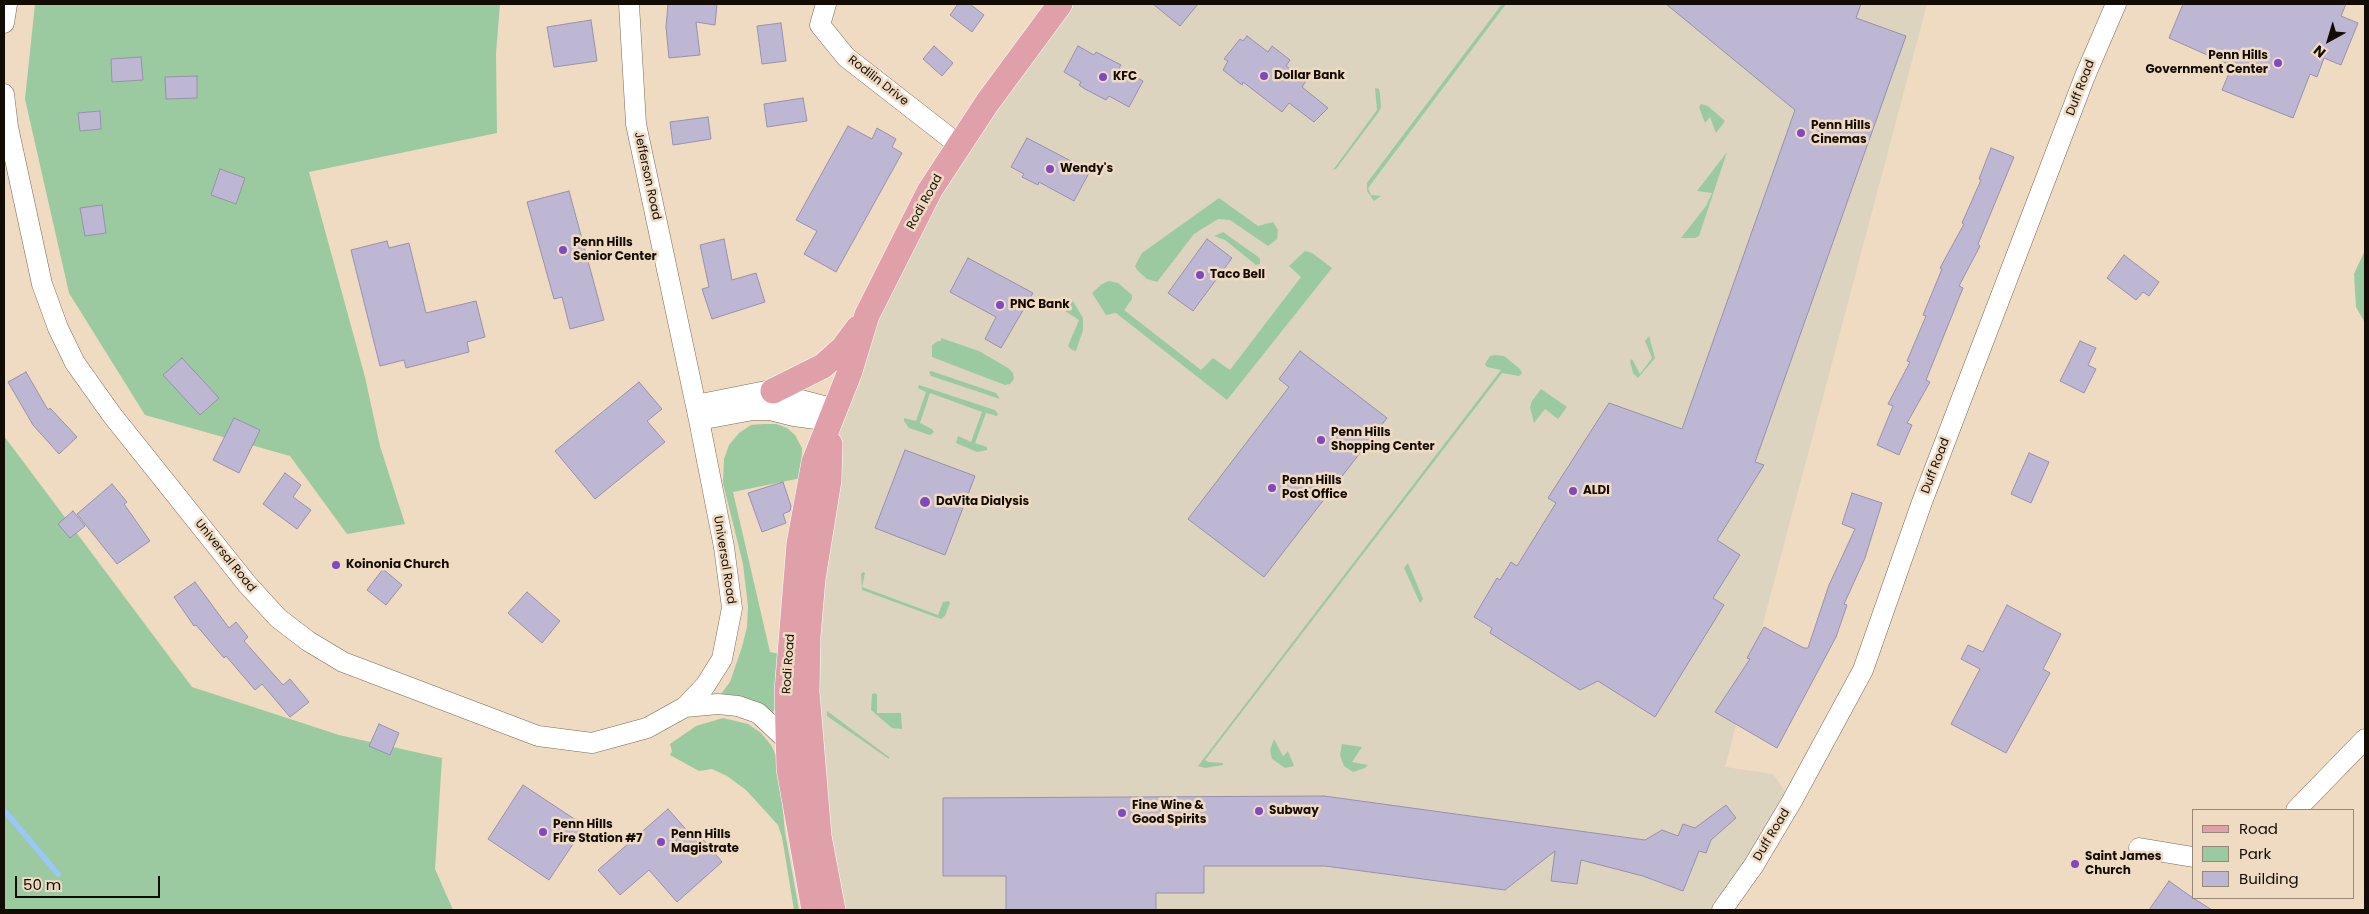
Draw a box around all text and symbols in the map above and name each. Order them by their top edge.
north arrow [2304,15,2354,65]
text: N [2309,41,2330,63]
place label: Penn Hills Government Center [2145,49,2268,77]
street label: Rodilin Drive [845,53,911,109]
marker: Penn Hills Government Center [2272,57,2284,69]
street label: Duff Road [2064,58,2098,118]
place label: Dollar Bank [1274,69,1345,83]
place label: KFC [1113,70,1137,84]
marker: Dollar Bank [1258,70,1270,82]
marker: KFC [1097,71,1109,83]
place label: Penn Hills Cinemas [1811,119,1871,147]
marker: Penn Hills Cinemas [1795,127,1807,139]
street label: Jefferson Road [631,131,663,221]
place label: Wendy's [1060,162,1113,176]
marker: Wendy's [1044,163,1056,175]
street label: Rodi Road [904,172,946,232]
place label: Penn Hills Senior Center [573,236,657,264]
marker: Penn Hills Senior Center [557,244,569,256]
place label: Taco Bell [1210,268,1265,282]
marker: Taco Bell [1194,269,1206,281]
place label: PNC Bank [1010,298,1070,312]
marker: PNC Bank [994,299,1006,311]
place label: Penn Hills Shopping Center [1331,426,1435,454]
marker: Penn Hills Shopping Center [1315,434,1327,446]
street label: Duff Road [1919,436,1953,496]
place label: Penn Hills Post Office [1282,474,1348,502]
marker: Penn Hills Post Office [1266,482,1278,494]
place label: ALDI [1583,484,1610,498]
marker: ALDI [1567,485,1579,497]
marker: DaVita Dialysis [918,495,932,509]
place label: DaVita Dialysis [936,495,1029,509]
street label: Universal Road [710,515,738,605]
street label: Universal Road [191,517,259,595]
place label: Koinonia Church [346,558,449,572]
marker: Koinonia Church [330,559,342,571]
street label: Rodi Road [780,633,798,695]
place label: Fine Wine & Good Spirits [1132,799,1206,827]
place label: Subway [1269,804,1319,818]
marker: Subway [1253,805,1265,817]
street label: Duff Road [1751,806,1793,864]
marker: Fine Wine & Good Spirits [1116,807,1128,819]
legend [2192,809,2354,899]
place label: Penn Hills Fire Station #7 [553,818,643,846]
text: Road [2239,818,2278,839]
marker: Penn Hills Fire Station #7 [537,826,549,838]
place label: Penn Hills Magistrate [671,828,739,856]
marker: Penn Hills Magistrate [655,836,667,848]
text: Park [2239,843,2271,864]
place label: Saint James Church [2085,850,2161,878]
marker: Saint James Church [2069,858,2081,870]
scale bar [18,866,162,898]
text: Building [2239,868,2299,889]
text: 50 m [23,874,61,895]

